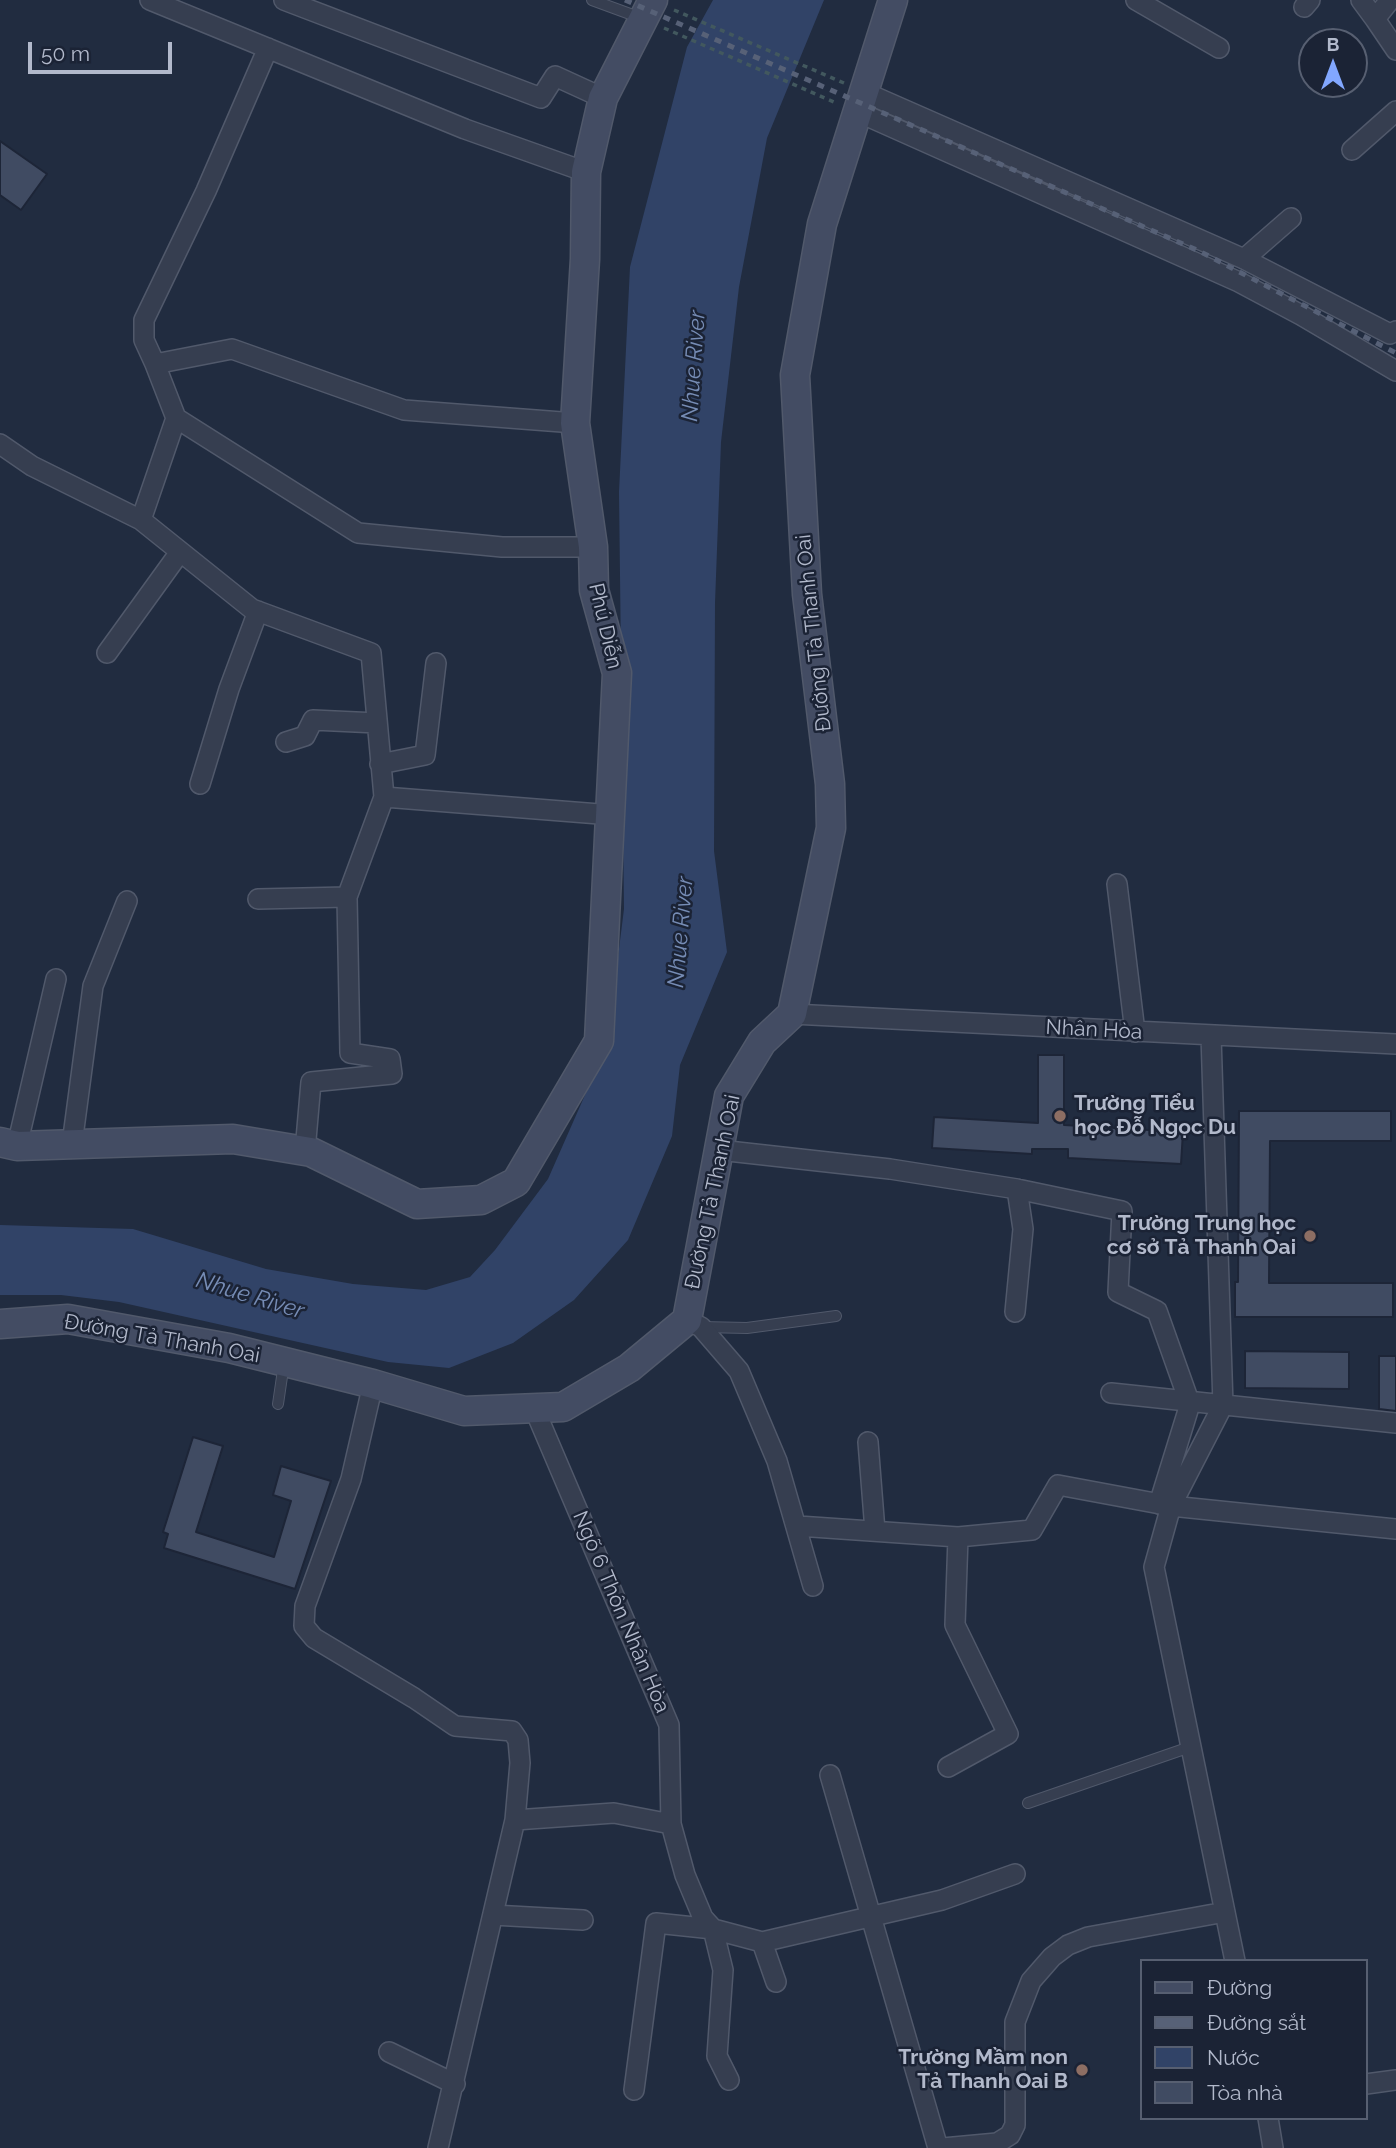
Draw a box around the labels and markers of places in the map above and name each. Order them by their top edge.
place label: Trường Tiểu học Đỗ Ngọc Du [1074,1091,1236,1141]
marker: Trường Tiểu học Đỗ Ngọc Du [1052,1108,1068,1124]
place label: Trường Trung học cơ sở Tả Thanh Oai [1107,1211,1296,1261]
marker: Trường Trung học cơ sở Tả Thanh Oai [1302,1228,1318,1244]
place label: Trường Mầm non Tả Thanh Oai B [898,2045,1068,2095]
marker: Trường Mầm non Tả Thanh Oai B [1074,2062,1090,2078]

